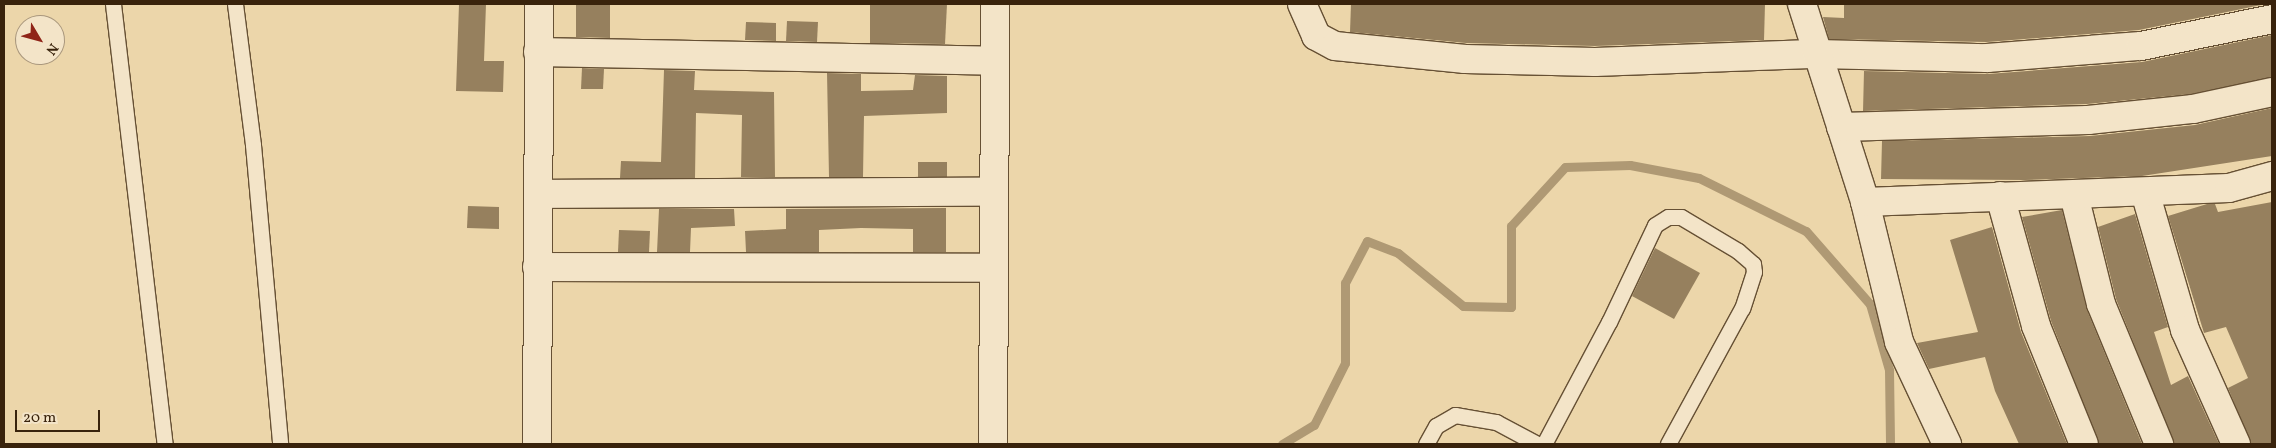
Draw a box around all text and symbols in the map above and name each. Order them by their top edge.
north arrow [15,15,65,65]
text: N [41,39,62,58]
scale bar [18,400,102,432]
text: 20 m [23,408,56,429]

